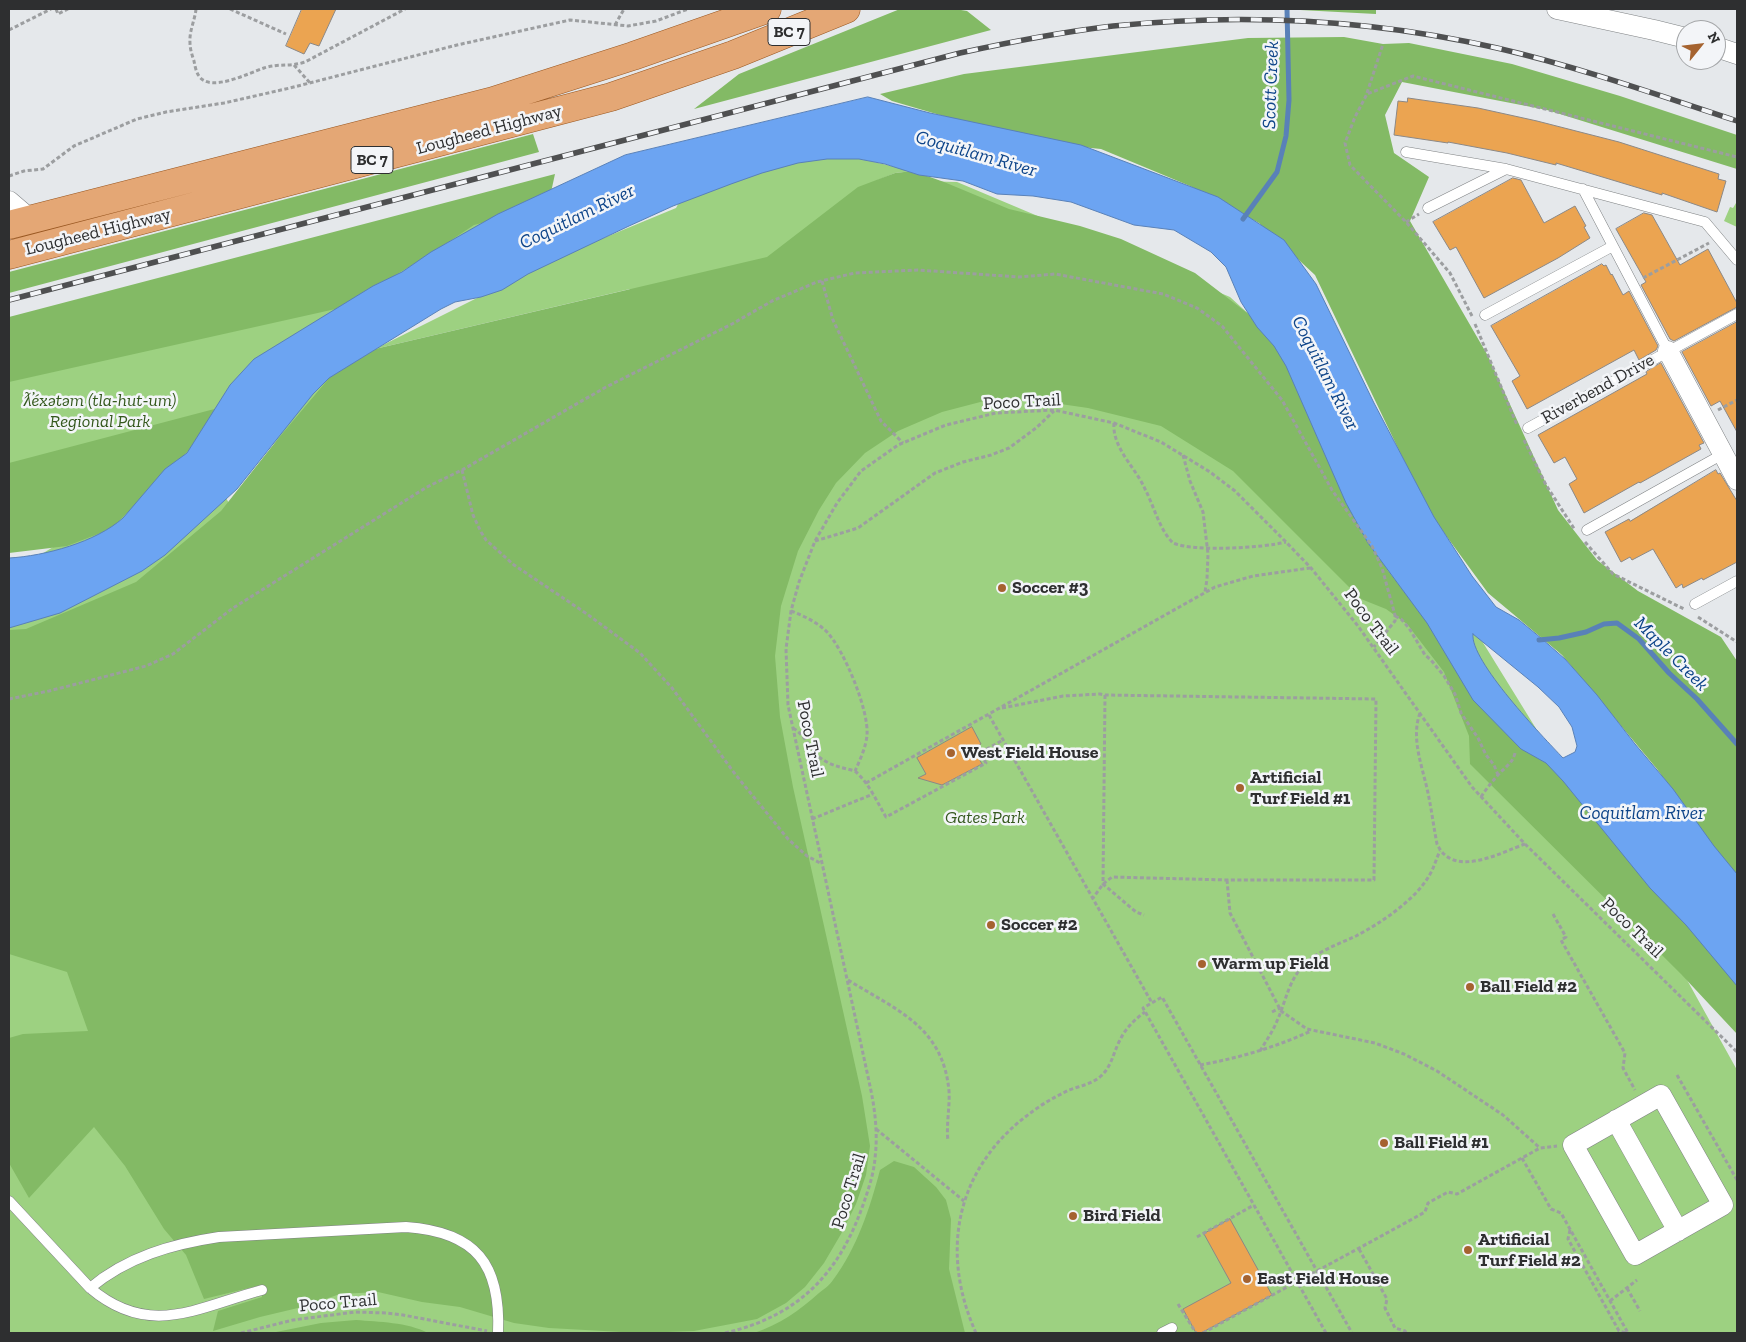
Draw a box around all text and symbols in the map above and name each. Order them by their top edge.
road number: BC 7 [768,18,810,46]
north arrow [1676,20,1726,70]
text: N [1704,29,1724,47]
water label: Scott Creek [1258,41,1284,129]
street label: Lougheed Highway [414,100,564,160]
water label: Coquitlam River [913,126,1039,182]
road number: BC 7 [351,146,393,174]
water label: Coquitlam River [516,179,638,255]
street label: Lougheed Highway [23,203,173,261]
water label: Coquitlam River [1286,312,1364,434]
street label: Riverbend Drive [1538,349,1658,429]
street label: Poco Trail [983,389,1061,415]
park label: ƛ̓éxətəm (tla-hut-um) Regional Park [24,390,176,432]
place label: Soccer #3 [1012,577,1088,599]
marker: Soccer #3 [996,582,1008,594]
street label: Poco Trail [1339,584,1403,660]
water label: Maple Creek [1629,612,1713,696]
street label: Poco Trail [792,699,828,779]
place label: West Field House [961,742,1099,764]
marker: West Field House [945,747,957,759]
place label: Artificial Turf Field #1 [1250,767,1350,810]
marker: Artificial Turf Field #1 [1234,782,1246,794]
water label: Coquitlam River [1580,803,1704,825]
park label: Gates Park [945,807,1025,829]
street label: Poco Trail [1597,893,1667,963]
place label: Soccer #2 [1001,914,1077,936]
marker: Soccer #2 [985,919,997,931]
place label: Warm up Field [1212,953,1329,975]
marker: Warm up Field [1196,958,1208,970]
place label: Ball Field #2 [1480,976,1577,998]
marker: Ball Field #2 [1464,981,1476,993]
place label: Ball Field #1 [1394,1132,1489,1154]
marker: Ball Field #1 [1378,1137,1390,1149]
street label: Poco Trail [827,1151,871,1231]
place label: Bird Field [1083,1205,1161,1227]
marker: Bird Field [1067,1210,1079,1222]
place label: Artificial Turf Field #2 [1478,1229,1581,1272]
marker: Artificial Turf Field #2 [1462,1244,1474,1256]
place label: East Field House [1257,1268,1389,1290]
marker: East Field House [1241,1273,1253,1285]
street label: Poco Trail [298,1289,378,1317]

